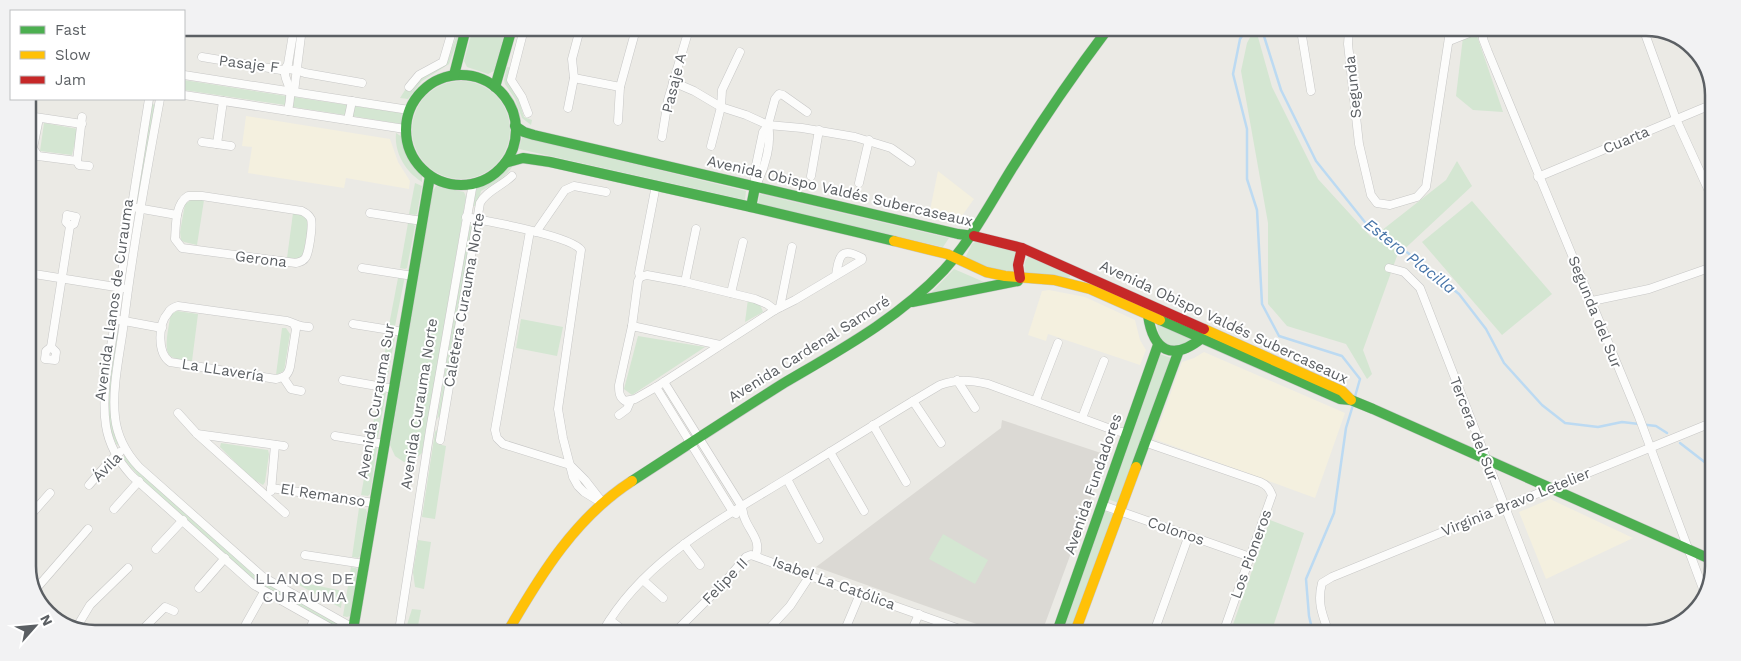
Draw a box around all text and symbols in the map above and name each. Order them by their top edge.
legend [10,10,185,100]
text: Fast [55,21,87,39]
text: Slow [55,46,91,64]
street label: Pasaje F [218,51,280,77]
street label: Pasaje A [658,51,690,115]
street label: Segunda [1341,54,1365,119]
text: Jam [55,71,86,89]
street label: Cuarta [1600,122,1652,158]
street label: Avenida Obispo Valdés Subercaseaux [705,152,975,230]
street label: Avenida Llanos de Curauma [91,197,137,402]
street label: Caletera Curauma Norte [440,211,488,389]
water label: Estero Placilla [1360,214,1460,298]
street label: Gerona [234,247,288,271]
street label: Segunda del Sur [1564,253,1626,371]
street label: Avenida Obispo Valdés Subercaseaux [1097,256,1351,388]
street label: Avenida Cardenal Samoré [725,292,893,406]
street label: Avenida Curauma Norte [397,317,441,491]
street label: Avenida Curauma Sur [353,322,399,480]
street label: La LLavería [180,355,266,385]
street label: Tercera del Sur [1446,374,1502,484]
street label: Avenida Fundadores [1060,411,1126,557]
street label: Ávila [89,448,126,485]
street label: Virginia Bravo Letelier [1439,464,1593,540]
street label: El Remanso [279,479,367,511]
street label: Los Pioneros [1227,507,1275,601]
street label: Colonos [1145,513,1207,549]
street label: Isabel La Católica [770,552,898,614]
street label: Felipe II [699,554,751,608]
district label: LLANOS DE CURAUMA [255,569,355,606]
north arrow [10,601,60,651]
text: N [37,612,56,628]

